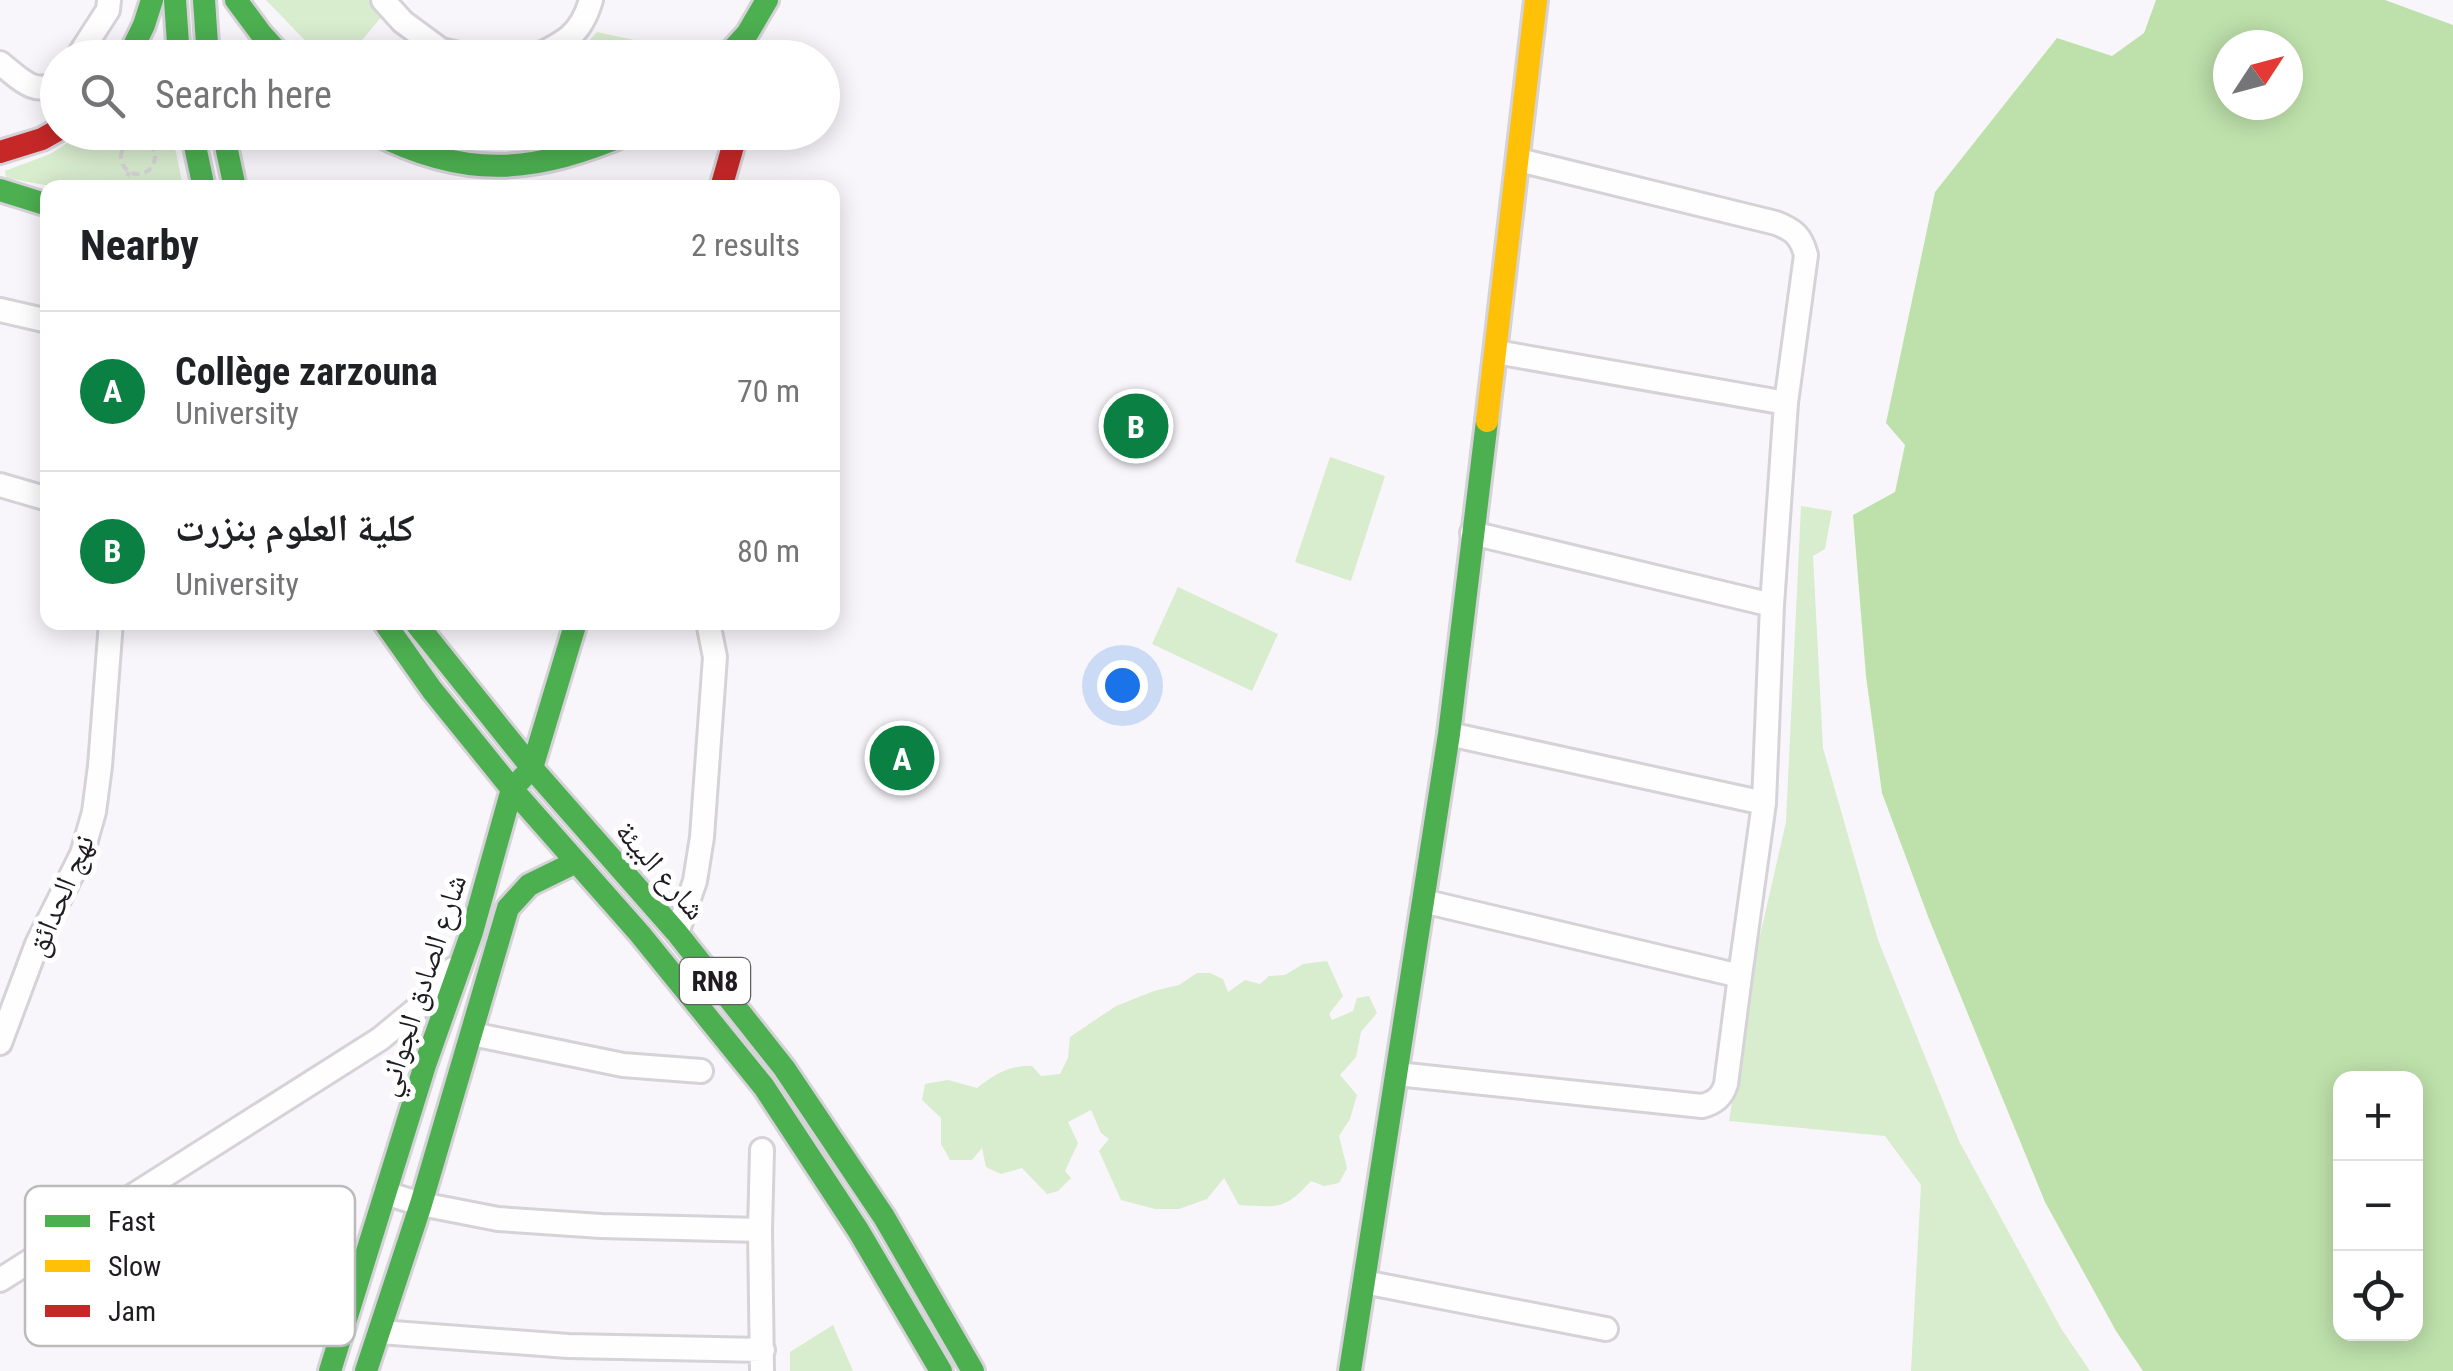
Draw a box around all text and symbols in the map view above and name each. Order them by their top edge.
north arrow [2213,30,2303,120]
search box [40,40,840,150]
icon: search [75,68,130,123]
text: Search here [155,73,332,117]
text: Nearby [80,221,199,270]
text: 2 results [691,226,800,264]
text: Collège zarzouna [175,350,438,394]
text: A [103,372,122,410]
text: 70 m [737,372,800,410]
pin: B [1104,388,1168,464]
text: University [175,394,299,432]
text: كلية العلوم بنزرت [175,506,415,550]
text: B [104,532,121,570]
text: 80 m [737,532,800,570]
text: University [175,565,299,603]
your location [1097,660,1148,711]
pin: A [870,720,934,796]
street label: شارع البيئة [607,814,713,928]
street label: نهج الحدائق [19,829,103,962]
street label: شارع الصادق الجواني [369,870,480,1102]
road number: RN8 [680,958,750,1004]
map controls [2333,1071,2423,1341]
button: + [2333,1071,2423,1161]
button: − [2333,1161,2423,1251]
legend [25,1186,355,1346]
text: Fast [108,1205,155,1238]
text: Slow [108,1250,161,1283]
button: locate [2333,1251,2423,1341]
text: Jam [108,1295,156,1328]

